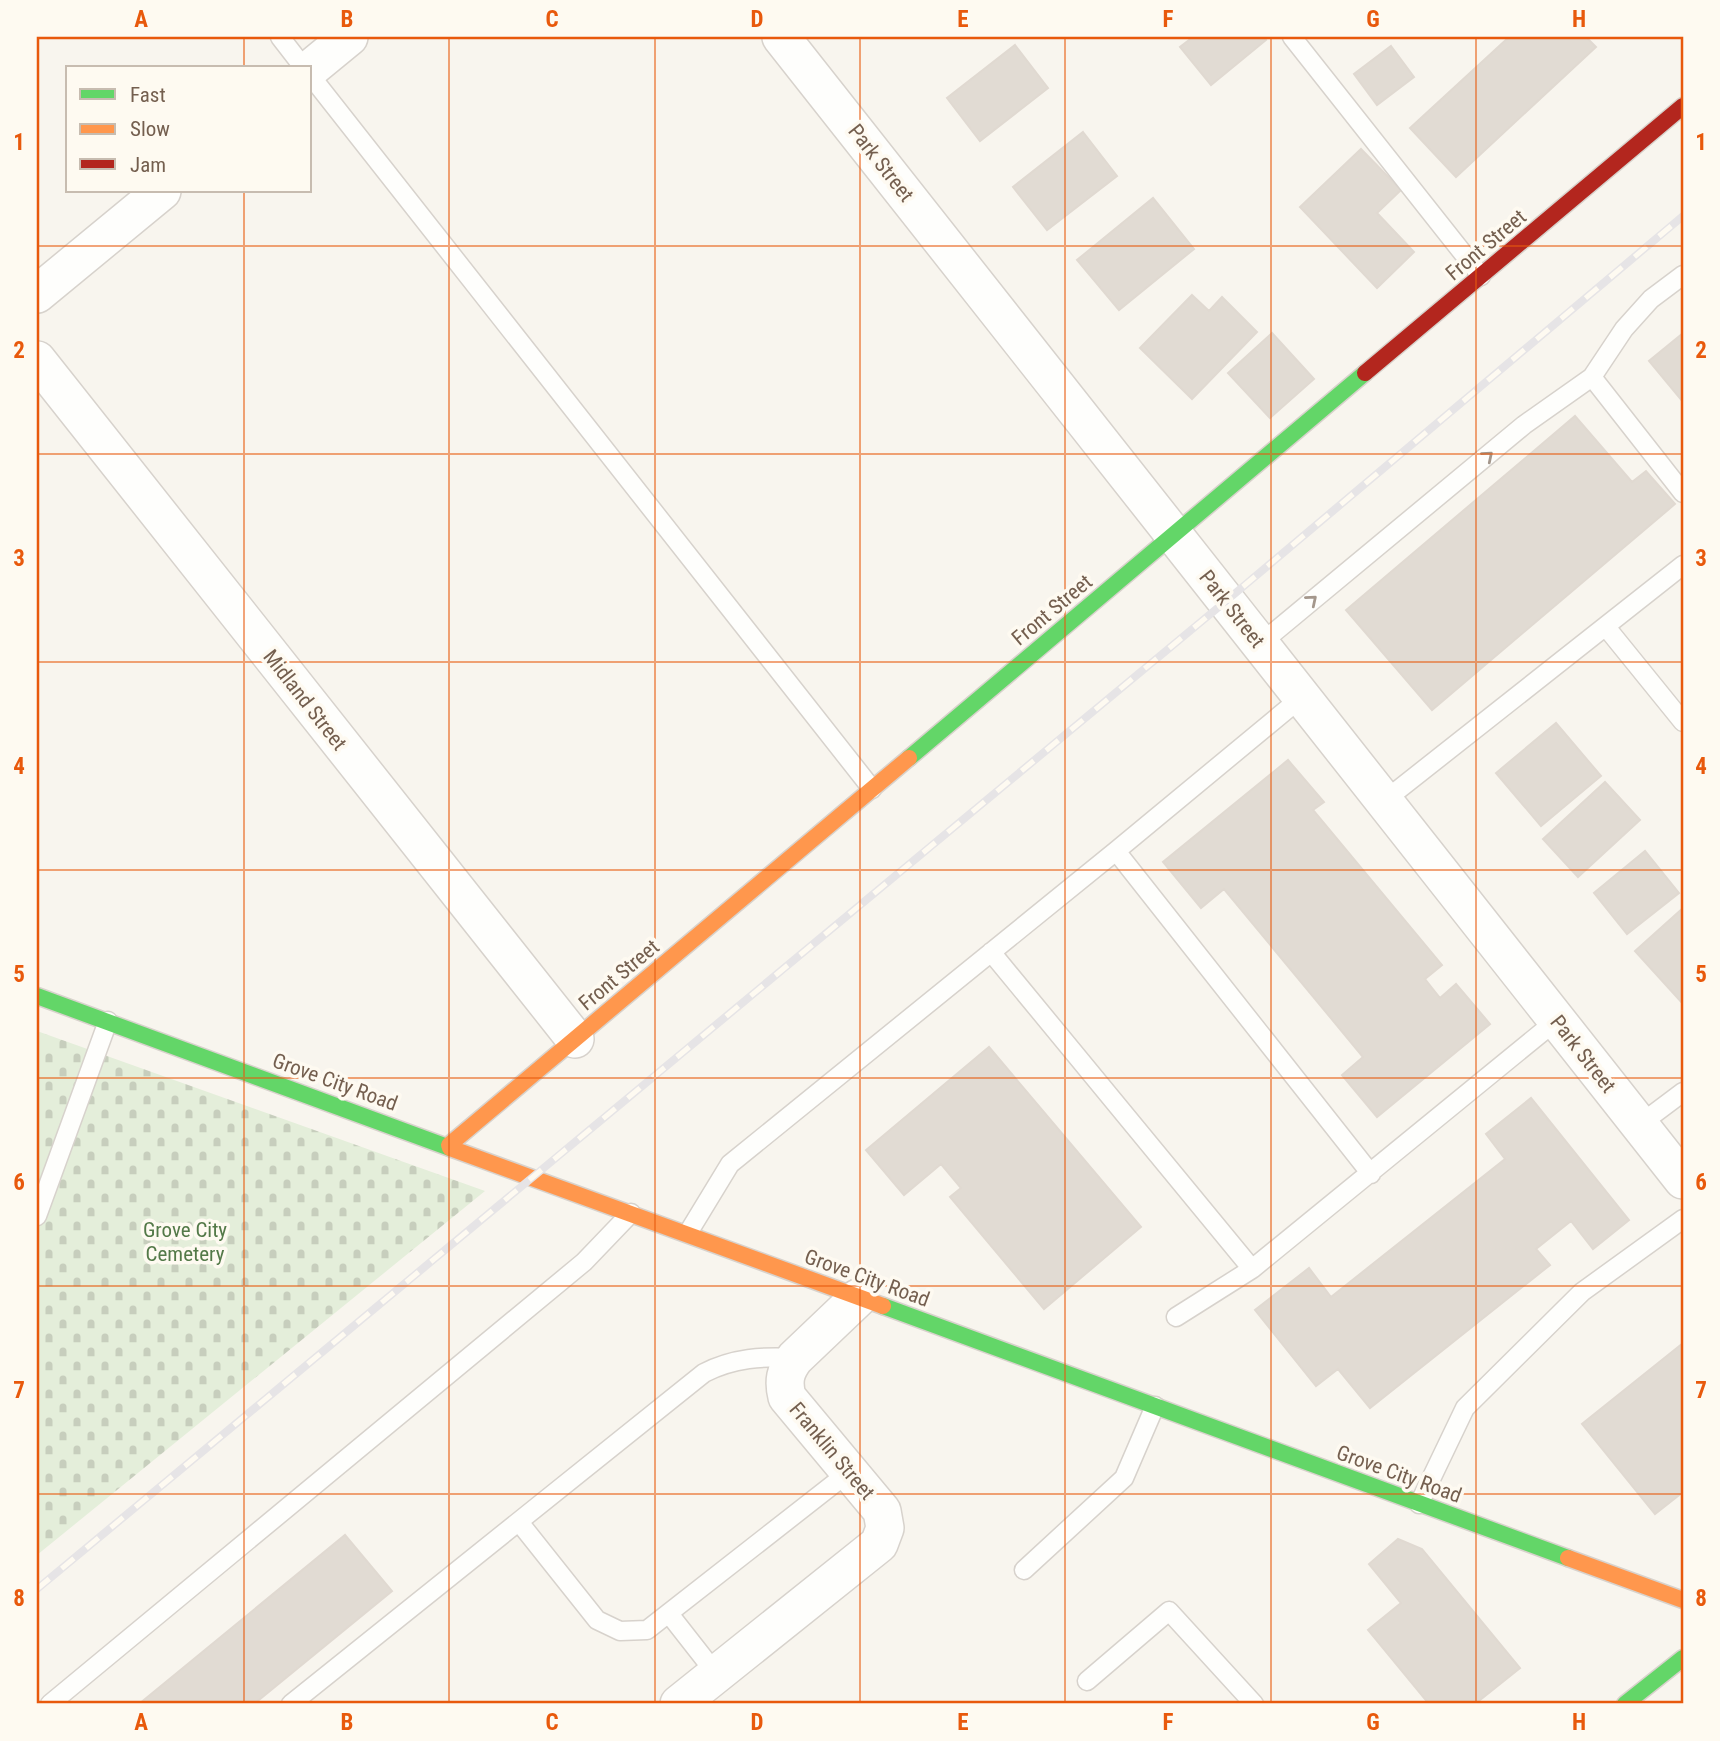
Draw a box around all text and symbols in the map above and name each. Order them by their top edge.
text: A [134,6,148,33]
text: B [341,6,353,33]
text: C [545,6,559,33]
text: D [751,6,764,33]
text: E [957,6,969,33]
text: F [1163,6,1174,33]
text: G [1366,6,1380,33]
text: H [1572,6,1586,33]
legend [66,66,312,192]
text: Fast [130,83,166,107]
text: Slow [130,117,170,141]
street label: Park Street [843,120,919,206]
text: 1 [13,129,25,156]
text: 1 [1695,129,1707,156]
text: Jam [130,153,166,177]
street label: Front Street [1441,205,1531,285]
text: 2 [13,337,25,364]
text: 2 [1695,337,1707,364]
one-way arrow [1480,451,1492,464]
text: 3 [13,545,25,572]
text: 3 [1695,545,1707,572]
street label: Park Street [1194,566,1270,652]
street label: Front Street [1007,570,1097,650]
one-way arrow [1305,596,1317,609]
street label: Midland Street [258,645,352,755]
text: 4 [13,753,25,780]
text: 4 [1695,753,1707,780]
street label: Front Street [574,935,664,1015]
text: 5 [13,961,25,988]
text: 5 [1695,961,1707,988]
street label: Park Street [1545,1011,1621,1097]
street label: Grove City Road [269,1048,401,1116]
text: 6 [13,1169,25,1196]
text: 6 [1695,1169,1707,1196]
park label: Grove City Cemetery [143,1218,227,1266]
street label: Grove City Road [801,1244,933,1312]
text: 7 [13,1377,25,1404]
text: 7 [1695,1377,1707,1404]
street label: Franklin Street [784,1398,880,1504]
street label: Grove City Road [1333,1440,1465,1508]
text: 8 [13,1585,25,1612]
text: 8 [1695,1585,1707,1612]
text: A [134,1709,148,1736]
text: B [341,1709,353,1736]
text: C [545,1709,559,1736]
text: D [751,1709,764,1736]
text: E [957,1709,969,1736]
text: F [1163,1709,1174,1736]
text: G [1366,1709,1380,1736]
text: H [1572,1709,1586,1736]

